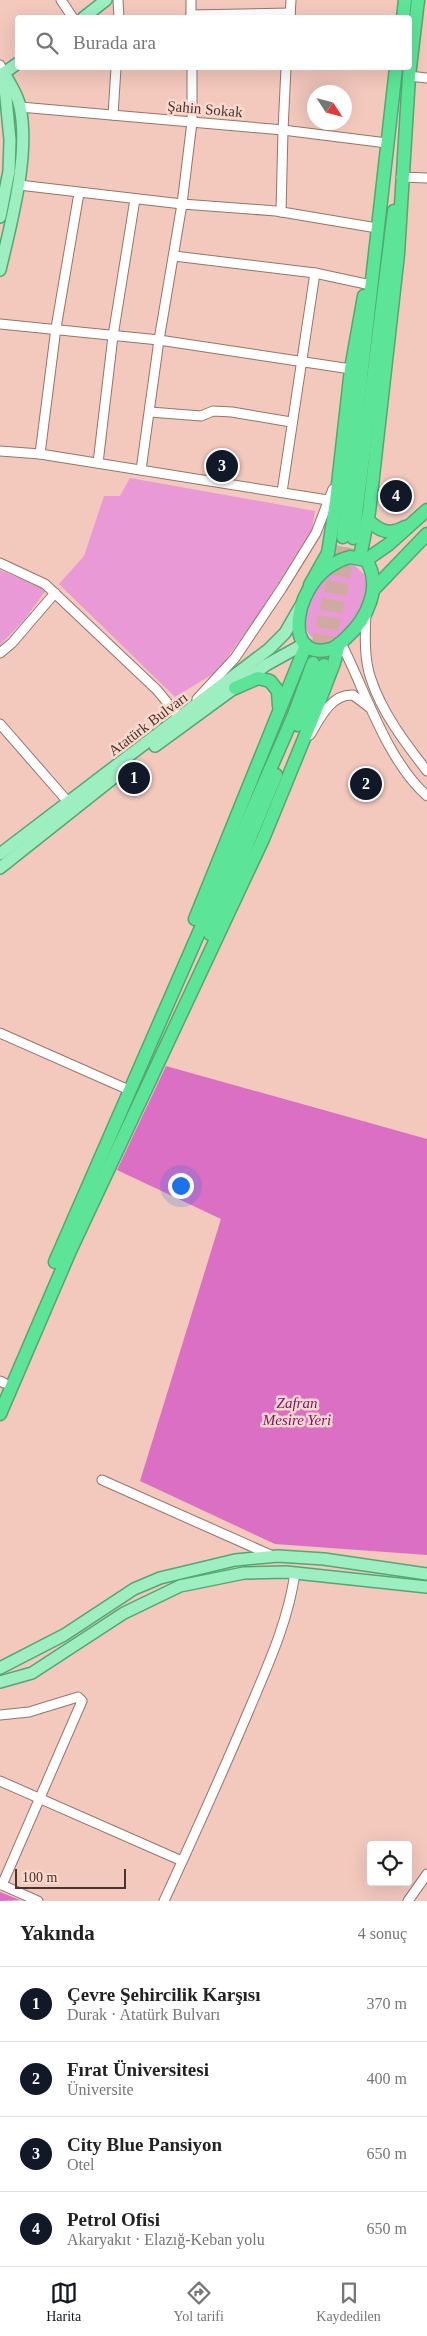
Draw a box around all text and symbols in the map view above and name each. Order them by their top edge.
search box [15,15,412,70]
icon: search [33,29,61,57]
text: Burada ara [73,32,156,53]
north arrow [307,85,352,130]
street label: Şahin Sokak [167,98,244,120]
pin: 3 [206,447,238,485]
pin: 4 [380,477,412,515]
street label: Atatürk Bulvarı [105,689,191,759]
pin: 1 [118,759,150,797]
pin: 2 [350,765,382,803]
your location [168,1173,194,1199]
park label: Zafran Mesire Yeri [262,1395,331,1428]
map controls [367,1841,412,1886]
button: locate [367,1841,412,1886]
scale bar [15,1866,126,1889]
text: 100 m [22,1870,57,1885]
text: Yakında [20,1921,95,1945]
text: 4 sonuç [358,1925,407,1942]
text: Çevre Şehircilik Karşısı [67,1984,261,2005]
text: 1 [32,1995,40,2012]
text: 370 m [367,1995,407,2012]
text: Durak · Atatürk Bulvarı [67,2006,220,2023]
text: Fırat Üniversitesi [67,2059,209,2080]
text: 2 [32,2070,40,2087]
text: 400 m [367,2070,407,2087]
text: Üniversite [67,2081,134,2098]
text: City Blue Pansiyon [67,2134,222,2155]
text: 3 [32,2145,40,2162]
text: 650 m [367,2145,407,2162]
text: Otel [67,2156,95,2173]
text: Petrol Ofisi [67,2209,160,2230]
text: 4 [32,2220,40,2237]
text: 650 m [367,2220,407,2237]
text: Akaryakıt · Elazığ-Keban yolu [67,2231,265,2248]
tab: Harita [46,2279,81,2325]
tab: Yol tarifi [174,2279,224,2325]
tab: Kaydedilen [316,2279,381,2325]

